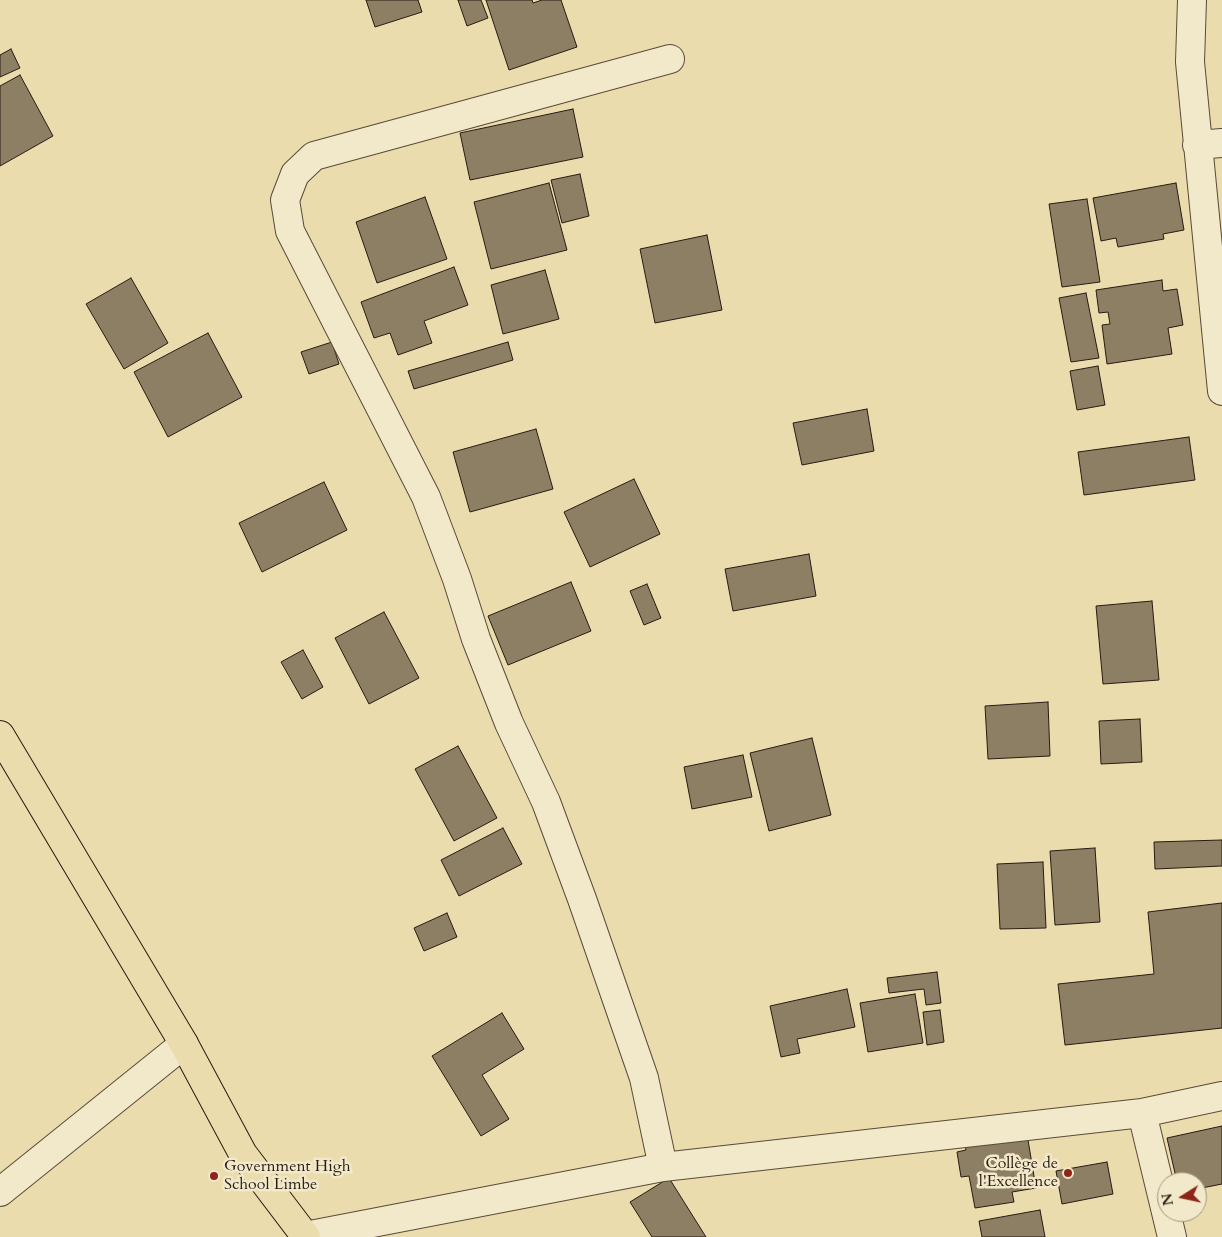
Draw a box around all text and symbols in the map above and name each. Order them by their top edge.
place label: Collège de l'Excellence [979,1154,1058,1192]
place label: Government High School Limbe [224,1157,350,1195]
marker: Collège de l'Excellence [1062,1167,1074,1179]
marker: Government High School Limbe [208,1170,220,1182]
north arrow [1157,1172,1207,1222]
text: N [1157,1192,1178,1207]

